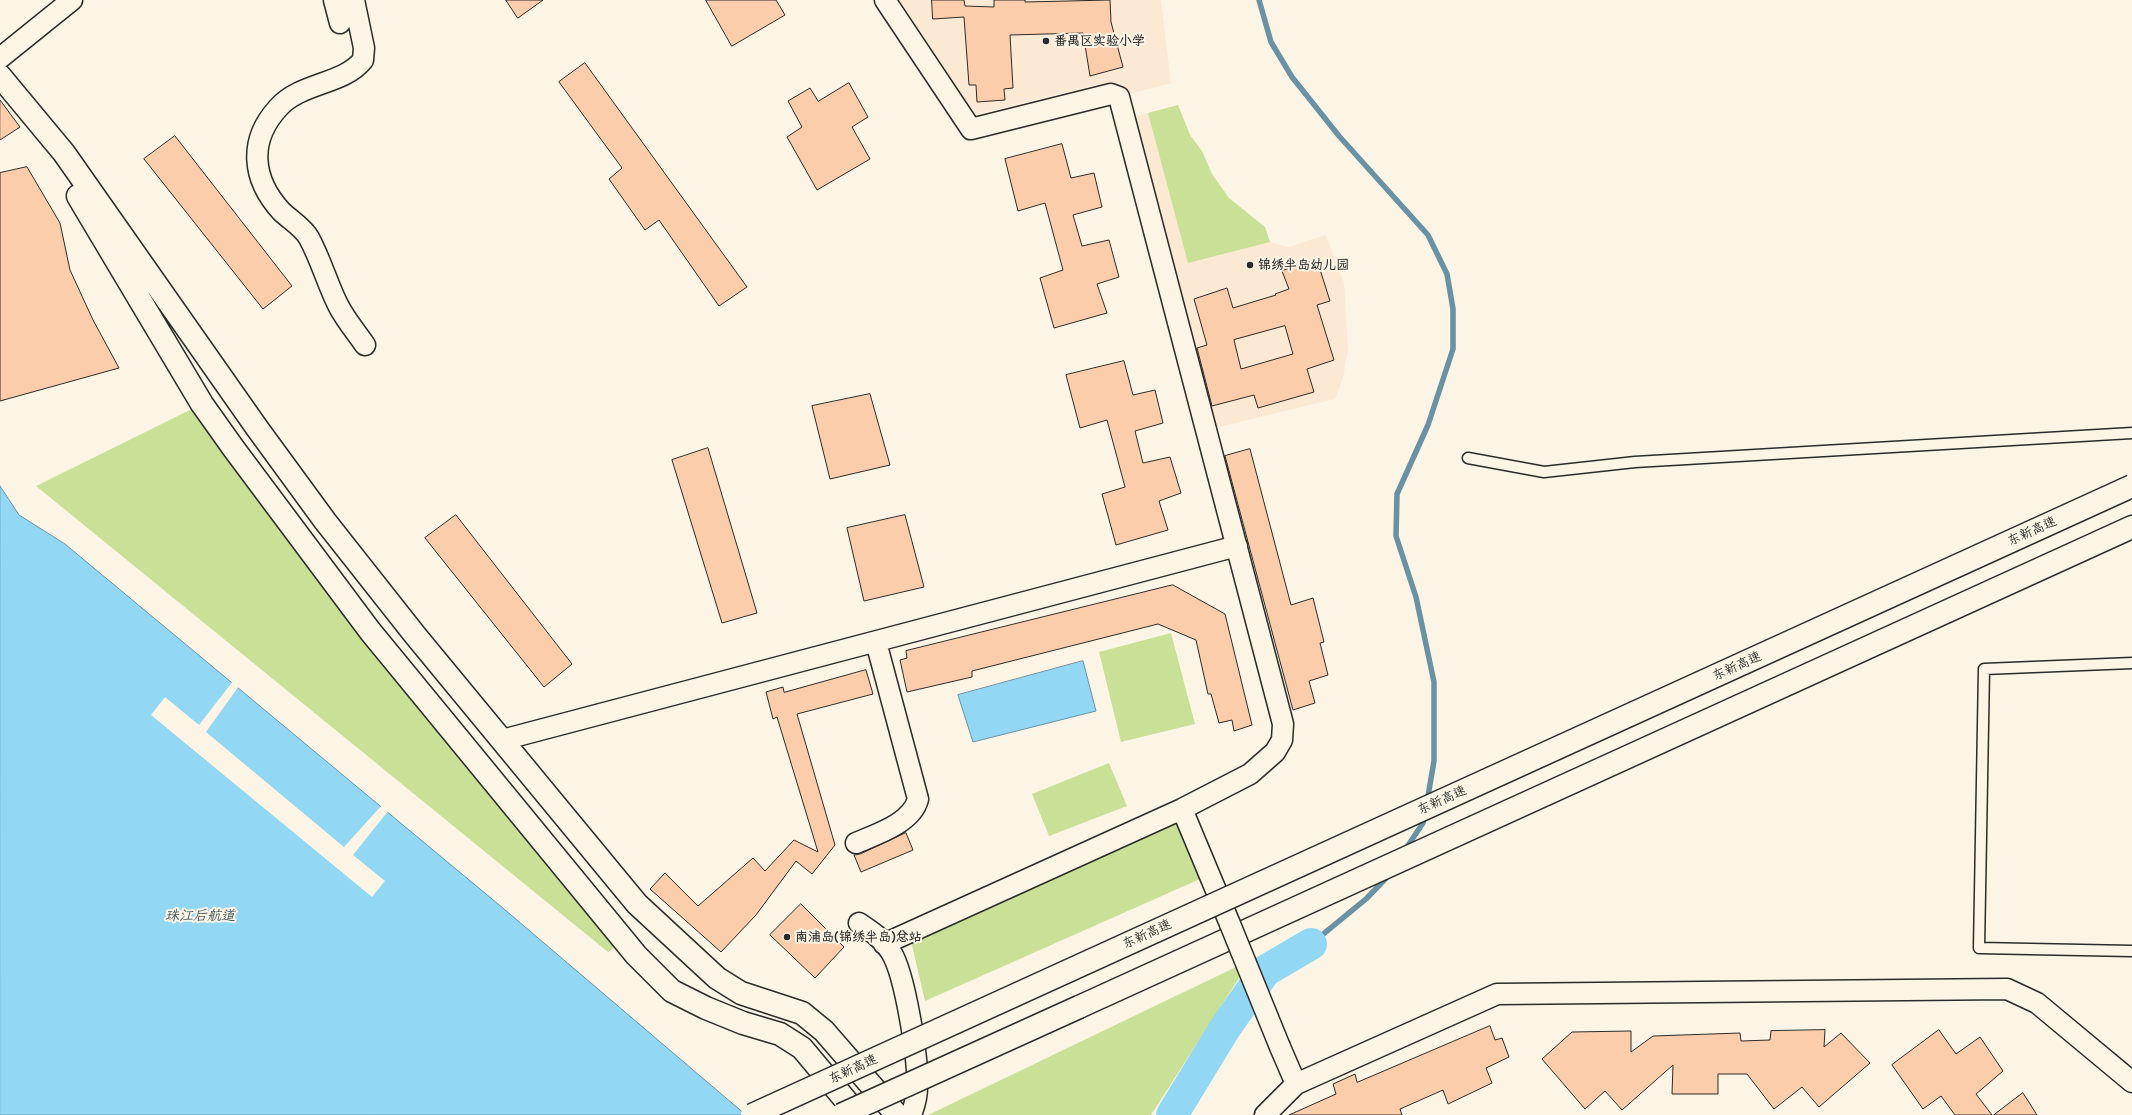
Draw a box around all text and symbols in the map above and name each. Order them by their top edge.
place label: 番禺区实验小学 [1054,33,1145,49]
marker: 番禺区实验小学 [1041,36,1051,46]
place label: 锦绣半岛幼儿园 [1258,257,1349,273]
marker: 锦绣半岛幼儿园 [1245,260,1255,270]
street label: 东新高速 [2005,513,2059,549]
street label: 东新高速 [1710,648,1764,684]
street label: 东新高速 [1415,782,1469,818]
water label: 珠江后航道 [165,908,235,924]
street label: 东新高速 [1120,916,1174,952]
place label: 南浦岛(锦绣半岛)总站 [795,929,922,945]
marker: 南浦岛(锦绣半岛)总站 [782,932,792,942]
street label: 东新高速 [826,1051,880,1087]

